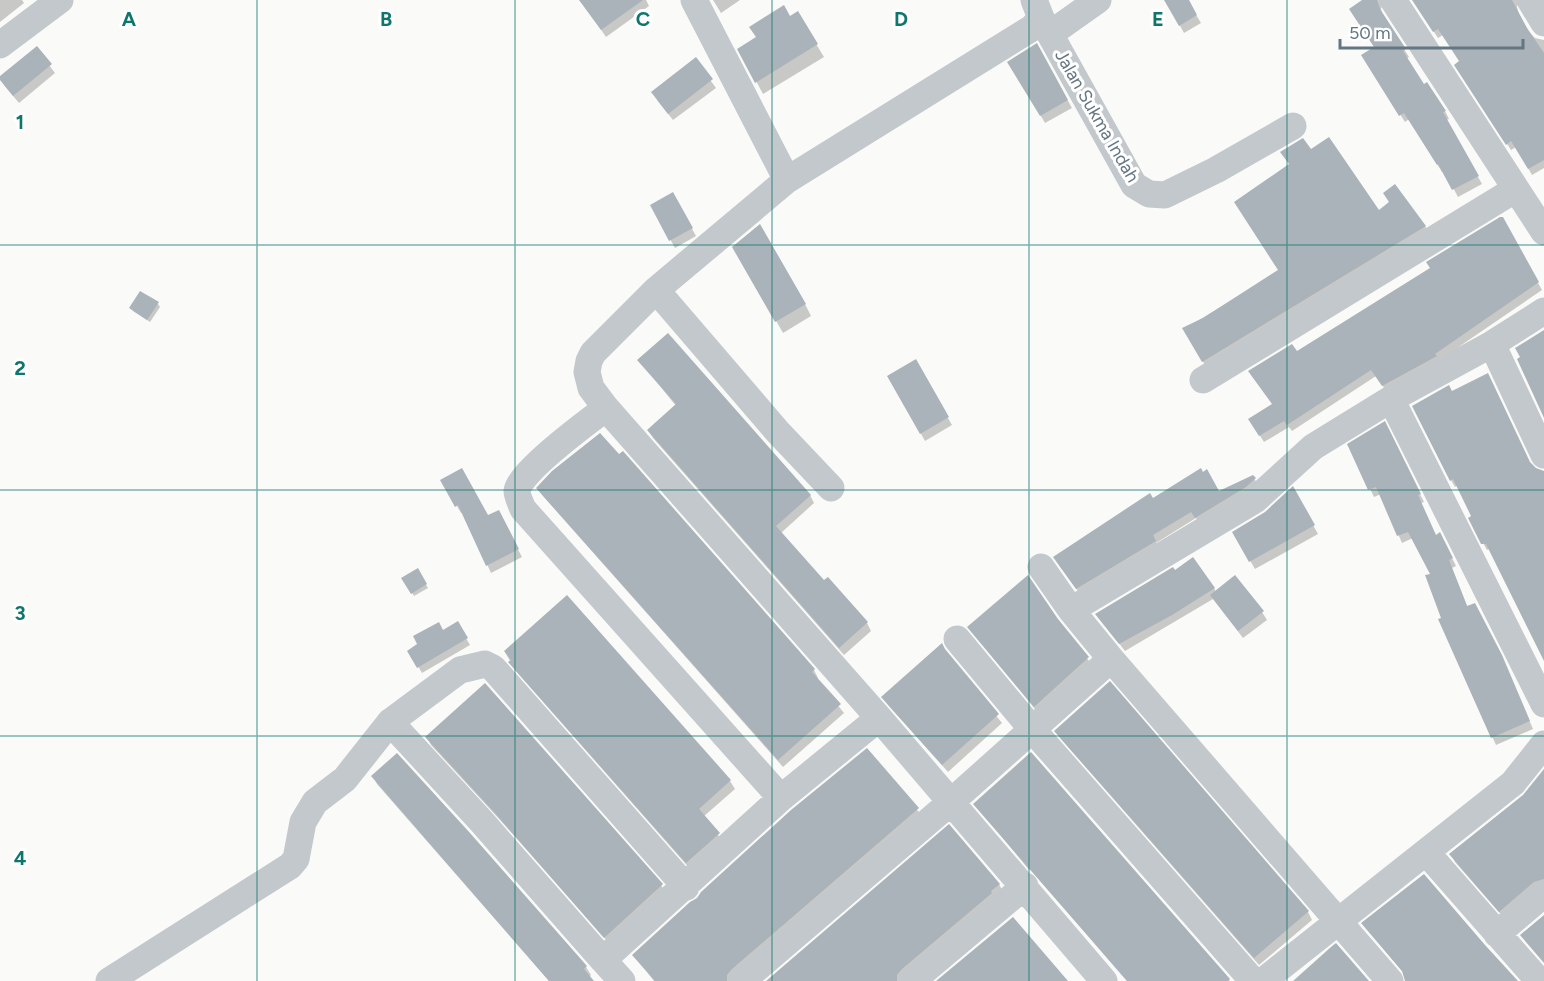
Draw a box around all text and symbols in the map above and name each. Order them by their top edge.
text: A [122,7,137,31]
text: B [380,7,392,31]
text: C [636,7,650,31]
text: D [894,7,908,31]
text: E [1152,7,1164,31]
scale bar [1340,12,1523,50]
text: 50 m [1349,22,1391,44]
street label: Jalan Sukma Indah [1050,46,1144,186]
text: 1 [16,110,24,134]
text: 2 [14,356,26,380]
text: 3 [14,601,26,625]
text: 4 [14,846,27,870]

